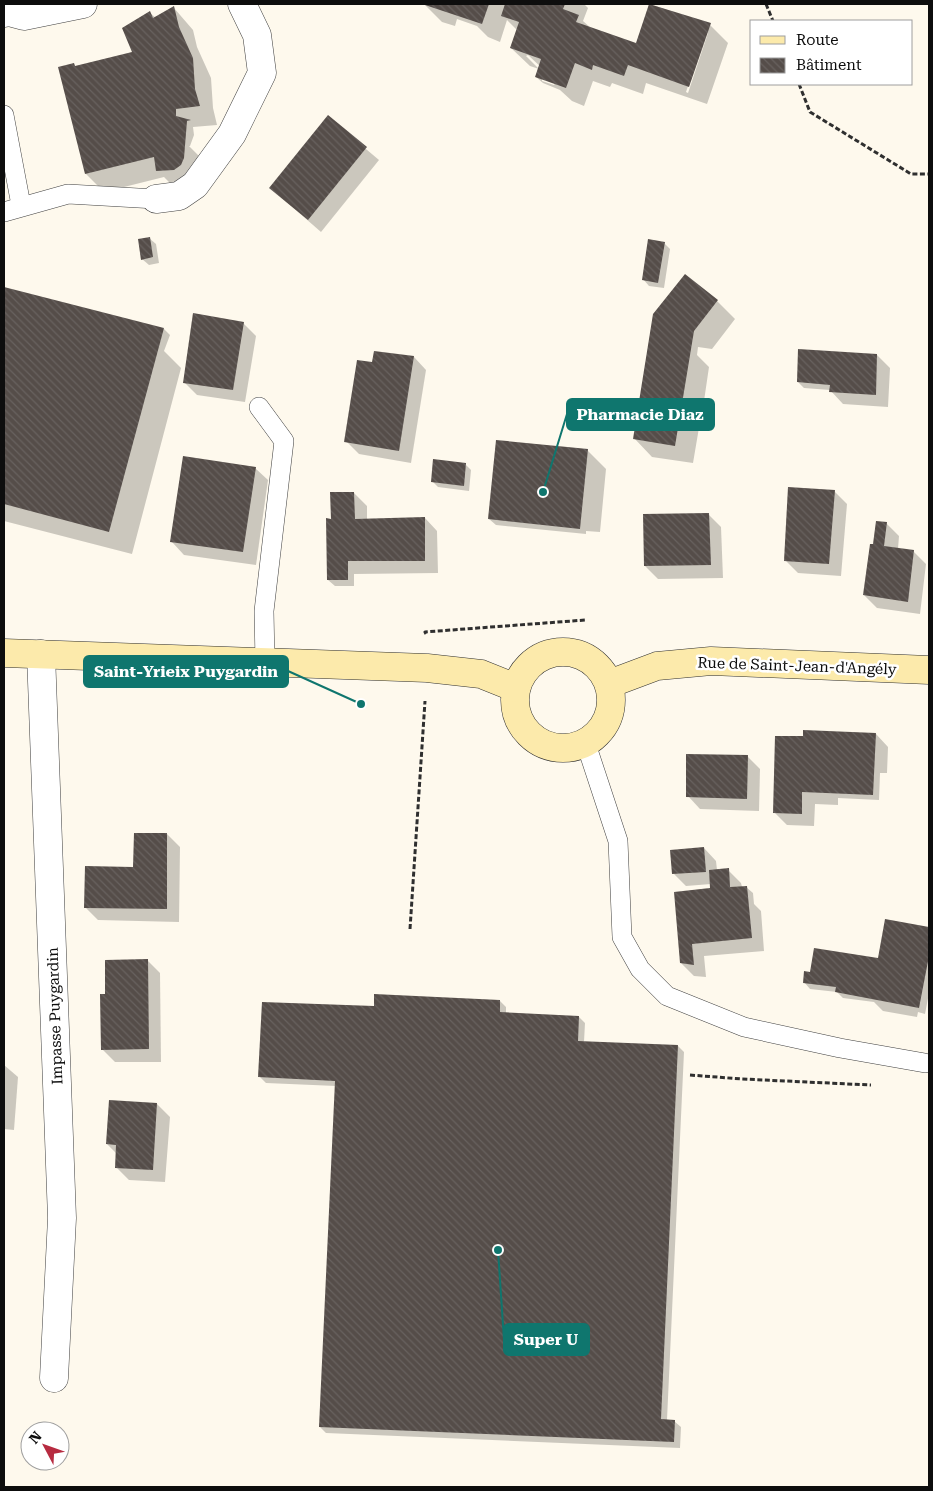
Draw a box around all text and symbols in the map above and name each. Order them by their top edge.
legend [750,20,913,85]
text: Route [796,31,838,49]
text: Bâtiment [796,56,862,74]
callout: Pharmacie Diaz [567,399,714,430]
text: Pharmacie Diaz [576,405,704,424]
street label: Rue de Saint-Jean-d'Angély [697,654,897,678]
callout: Saint-Yrieix Puygardin [84,656,288,687]
text: Saint-Yrieix Puygardin [94,662,278,681]
street label: Impasse Puygardin [44,947,66,1085]
callout: Super U [504,1324,589,1355]
text: Super U [514,1330,578,1349]
north arrow [20,1421,70,1471]
text: N [26,1428,45,1447]

